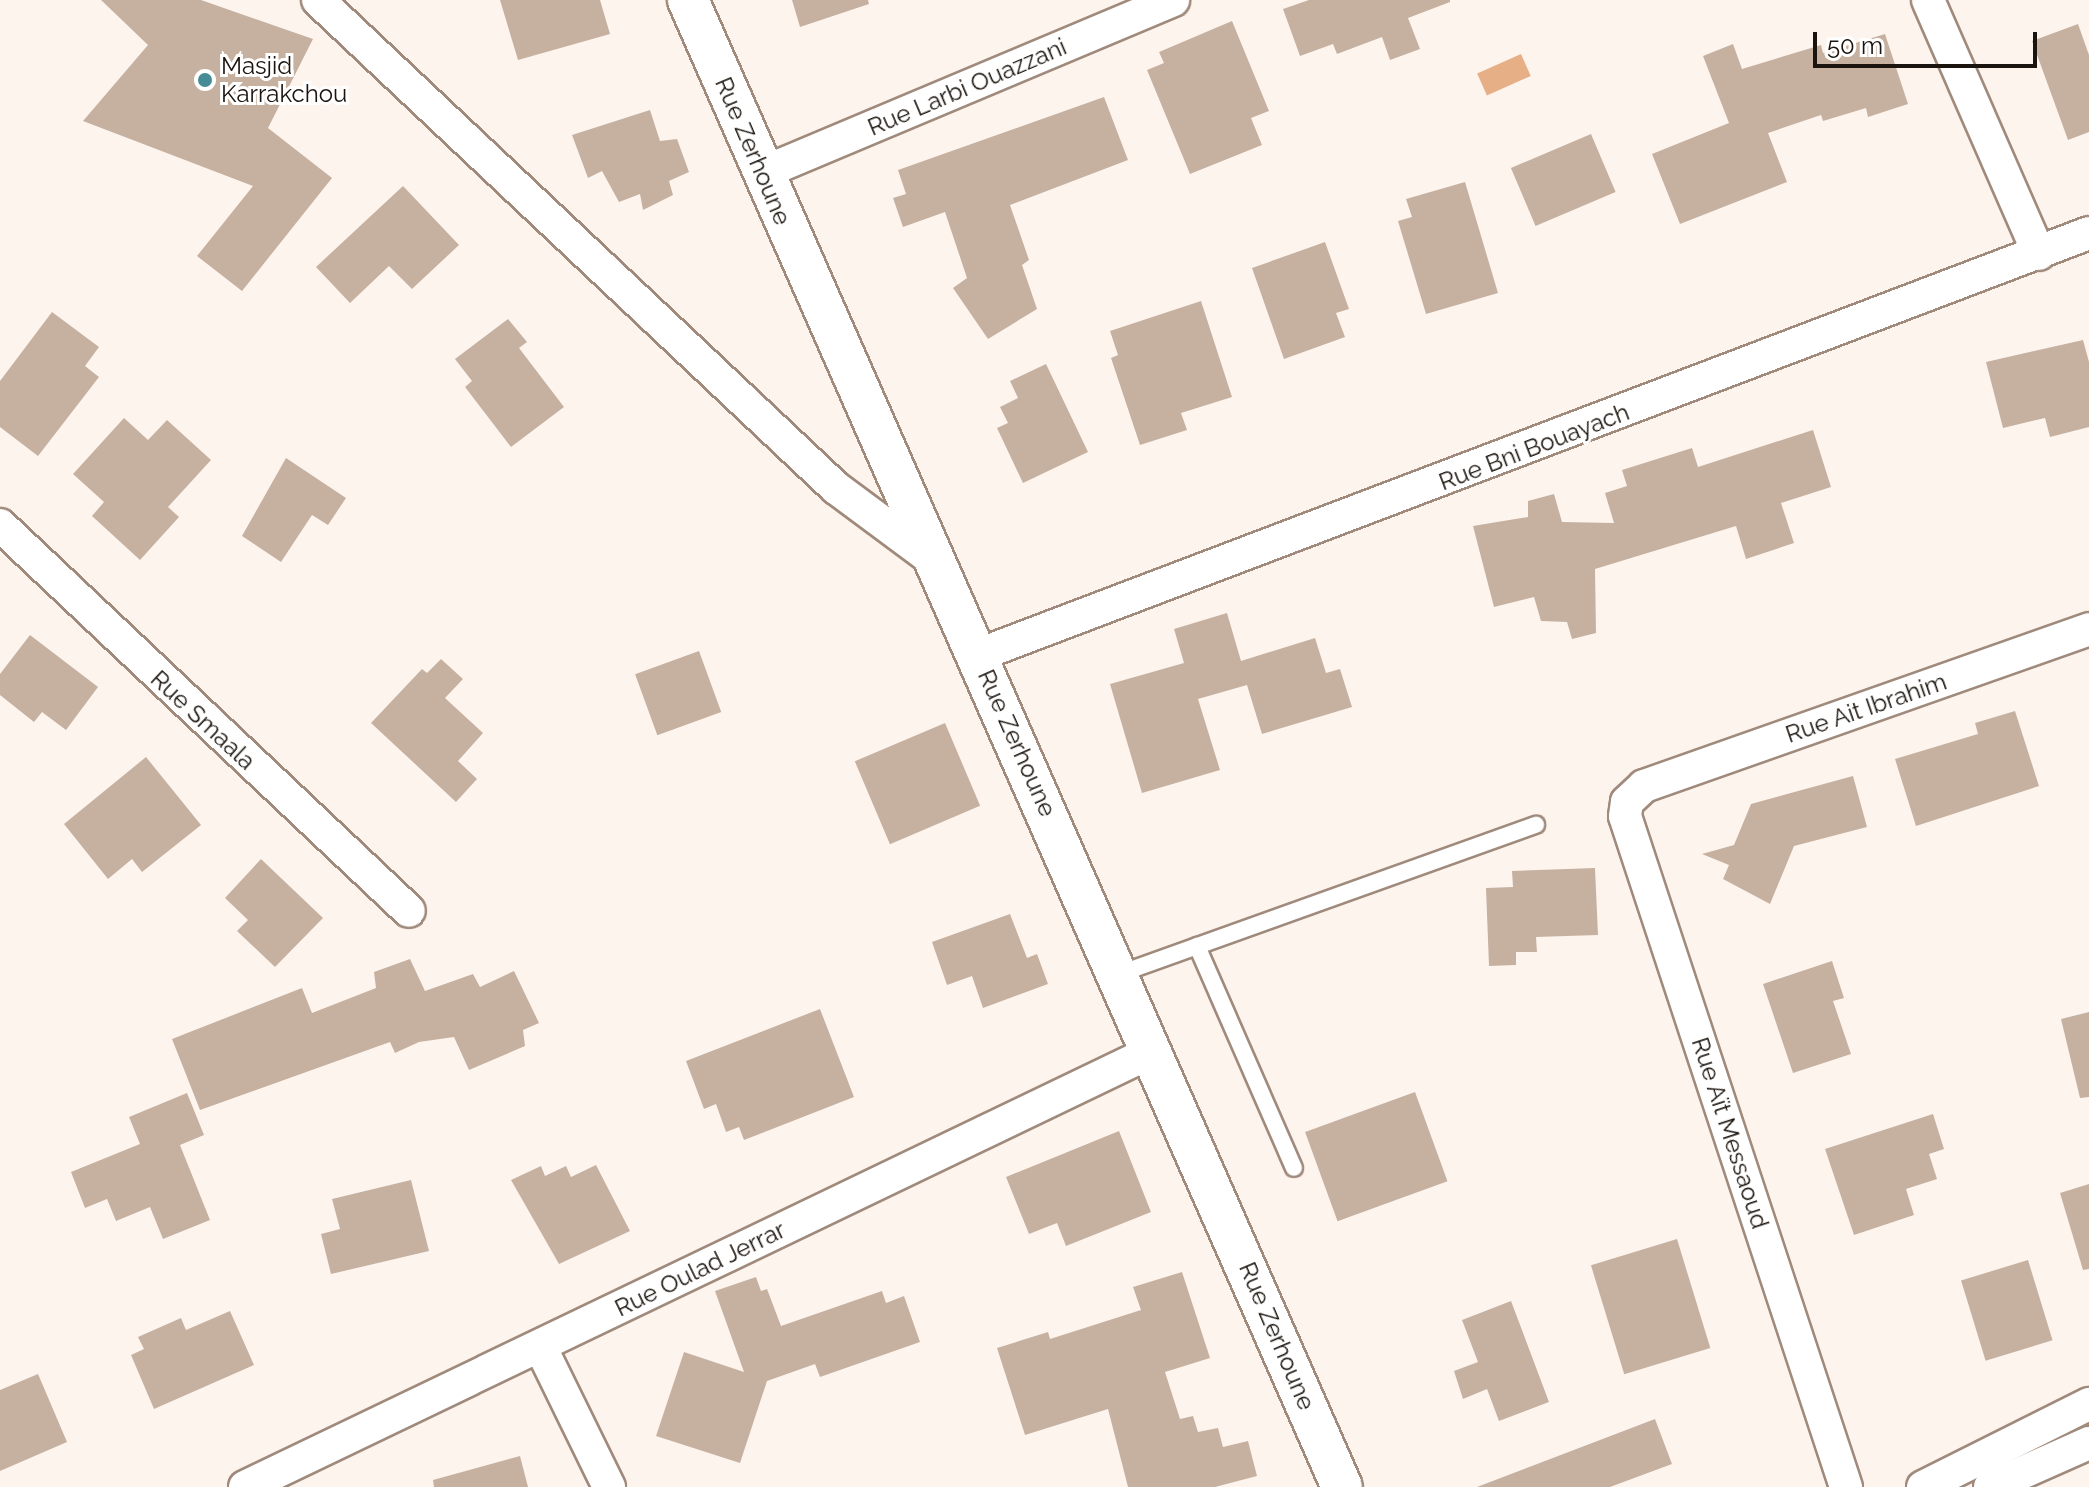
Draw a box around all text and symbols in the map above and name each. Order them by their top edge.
scale bar [1817,16,2041,66]
text: 50 m [1827,31,1883,60]
street label: Rue Larbi Ouazzani [863,32,1071,142]
place label: Masjid Karrakchou [221,52,347,108]
marker: Masjid Karrakchou [196,71,214,89]
street label: Rue Zerhoune [709,73,797,229]
street label: Rue Bni Bouayach [1435,397,1633,497]
street label: Rue Smaala [145,664,261,776]
street label: Rue Zerhoune [972,665,1062,821]
street label: Rue Ait Ibrahim [1781,667,1951,749]
street label: Rue Aït Messaoud [1685,1033,1775,1233]
street label: Rue Oulad Jerrar [610,1215,790,1323]
street label: Rue Zerhoune [1233,1258,1321,1414]

